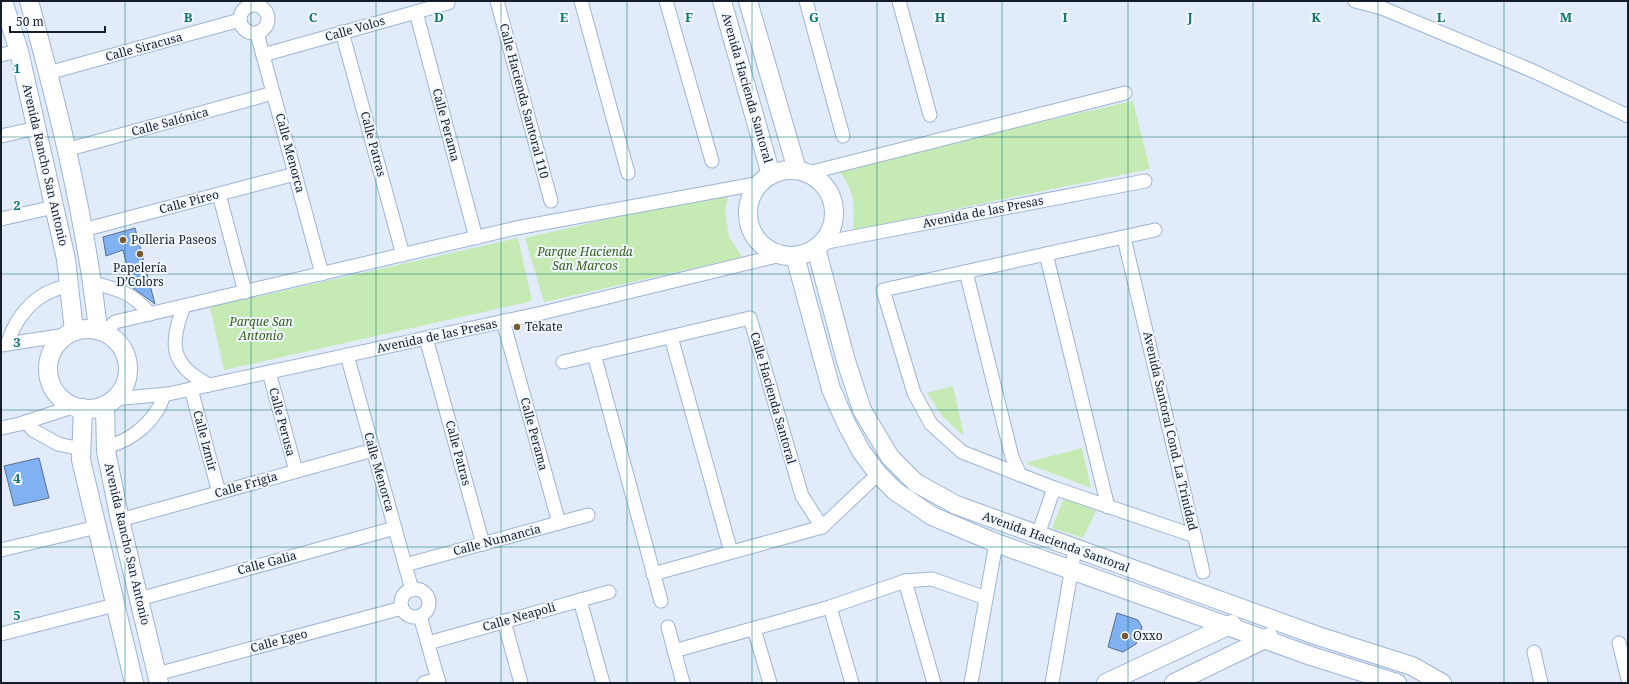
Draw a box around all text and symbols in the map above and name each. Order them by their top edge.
scale bar [10,8,105,34]
text: B [184,8,193,26]
text: C [309,8,318,26]
text: D [434,8,444,26]
text: E [560,8,569,26]
text: F [685,8,693,26]
text: G [809,8,819,26]
text: H [935,8,946,26]
text: I [1062,8,1068,26]
text: J [1186,8,1193,26]
text: K [1311,8,1321,26]
text: L [1437,8,1446,26]
text: M [1560,8,1573,26]
street label: Avenida Hacienda Santoral [718,11,777,165]
street label: Calle Volos [323,12,387,45]
text: 50 m [16,13,44,30]
street label: Calle Hacienda Santoral 110 [496,21,553,181]
street label: Calle Siracusa [103,28,185,65]
text: 1 [13,59,21,77]
street label: Avenida Rancho San Antonio [19,82,72,248]
street label: Calle Perama [429,86,464,164]
street label: Calle Salónica [129,103,211,140]
street label: Calle Patras [357,109,390,178]
street label: Calle Menorca [272,111,309,195]
street label: Calle Pireo [157,185,221,218]
street label: Avenida de las Presas [921,191,1045,232]
text: 2 [13,196,21,214]
place label: Polleria Paseos [131,231,217,248]
marker: Polleria Paseos [118,235,128,245]
park label: Parque Hacienda San Marcos [536,243,633,274]
marker: Papelería D’Colors [135,249,145,259]
place label: Papelería D’Colors [113,259,167,290]
park label: Parque San Antonio [228,313,293,344]
street label: Avenida de las Presas [375,314,499,357]
place label: Tekate [525,318,563,335]
marker: Tekate [512,322,522,332]
street label: Calle Hacienda Santoral [746,330,801,466]
street label: Avenida Santoral Cond. La Trinidad [1139,330,1202,533]
text: 3 [13,333,21,351]
street label: Calle Perusa [265,386,300,458]
street label: Calle Perama [517,395,552,473]
street label: Calle Izmir [189,408,222,474]
street label: Calle Patras [442,418,475,487]
street label: Calle Menorca [360,430,399,514]
street label: Avenida Rancho San Antonio [101,461,154,627]
street label: Calle Frigia [212,467,280,502]
text: 4 [13,469,21,487]
street label: Avenida Hacienda Santoral [980,507,1132,576]
street label: Calle Numancia [451,520,543,559]
street label: Calle Galia [235,546,299,579]
street label: Calle Neapoli [480,598,558,635]
text: 5 [13,606,21,624]
street label: Calle Egeo [248,625,309,656]
place label: Oxxo [1133,627,1163,644]
marker: Oxxo [1120,631,1130,641]

